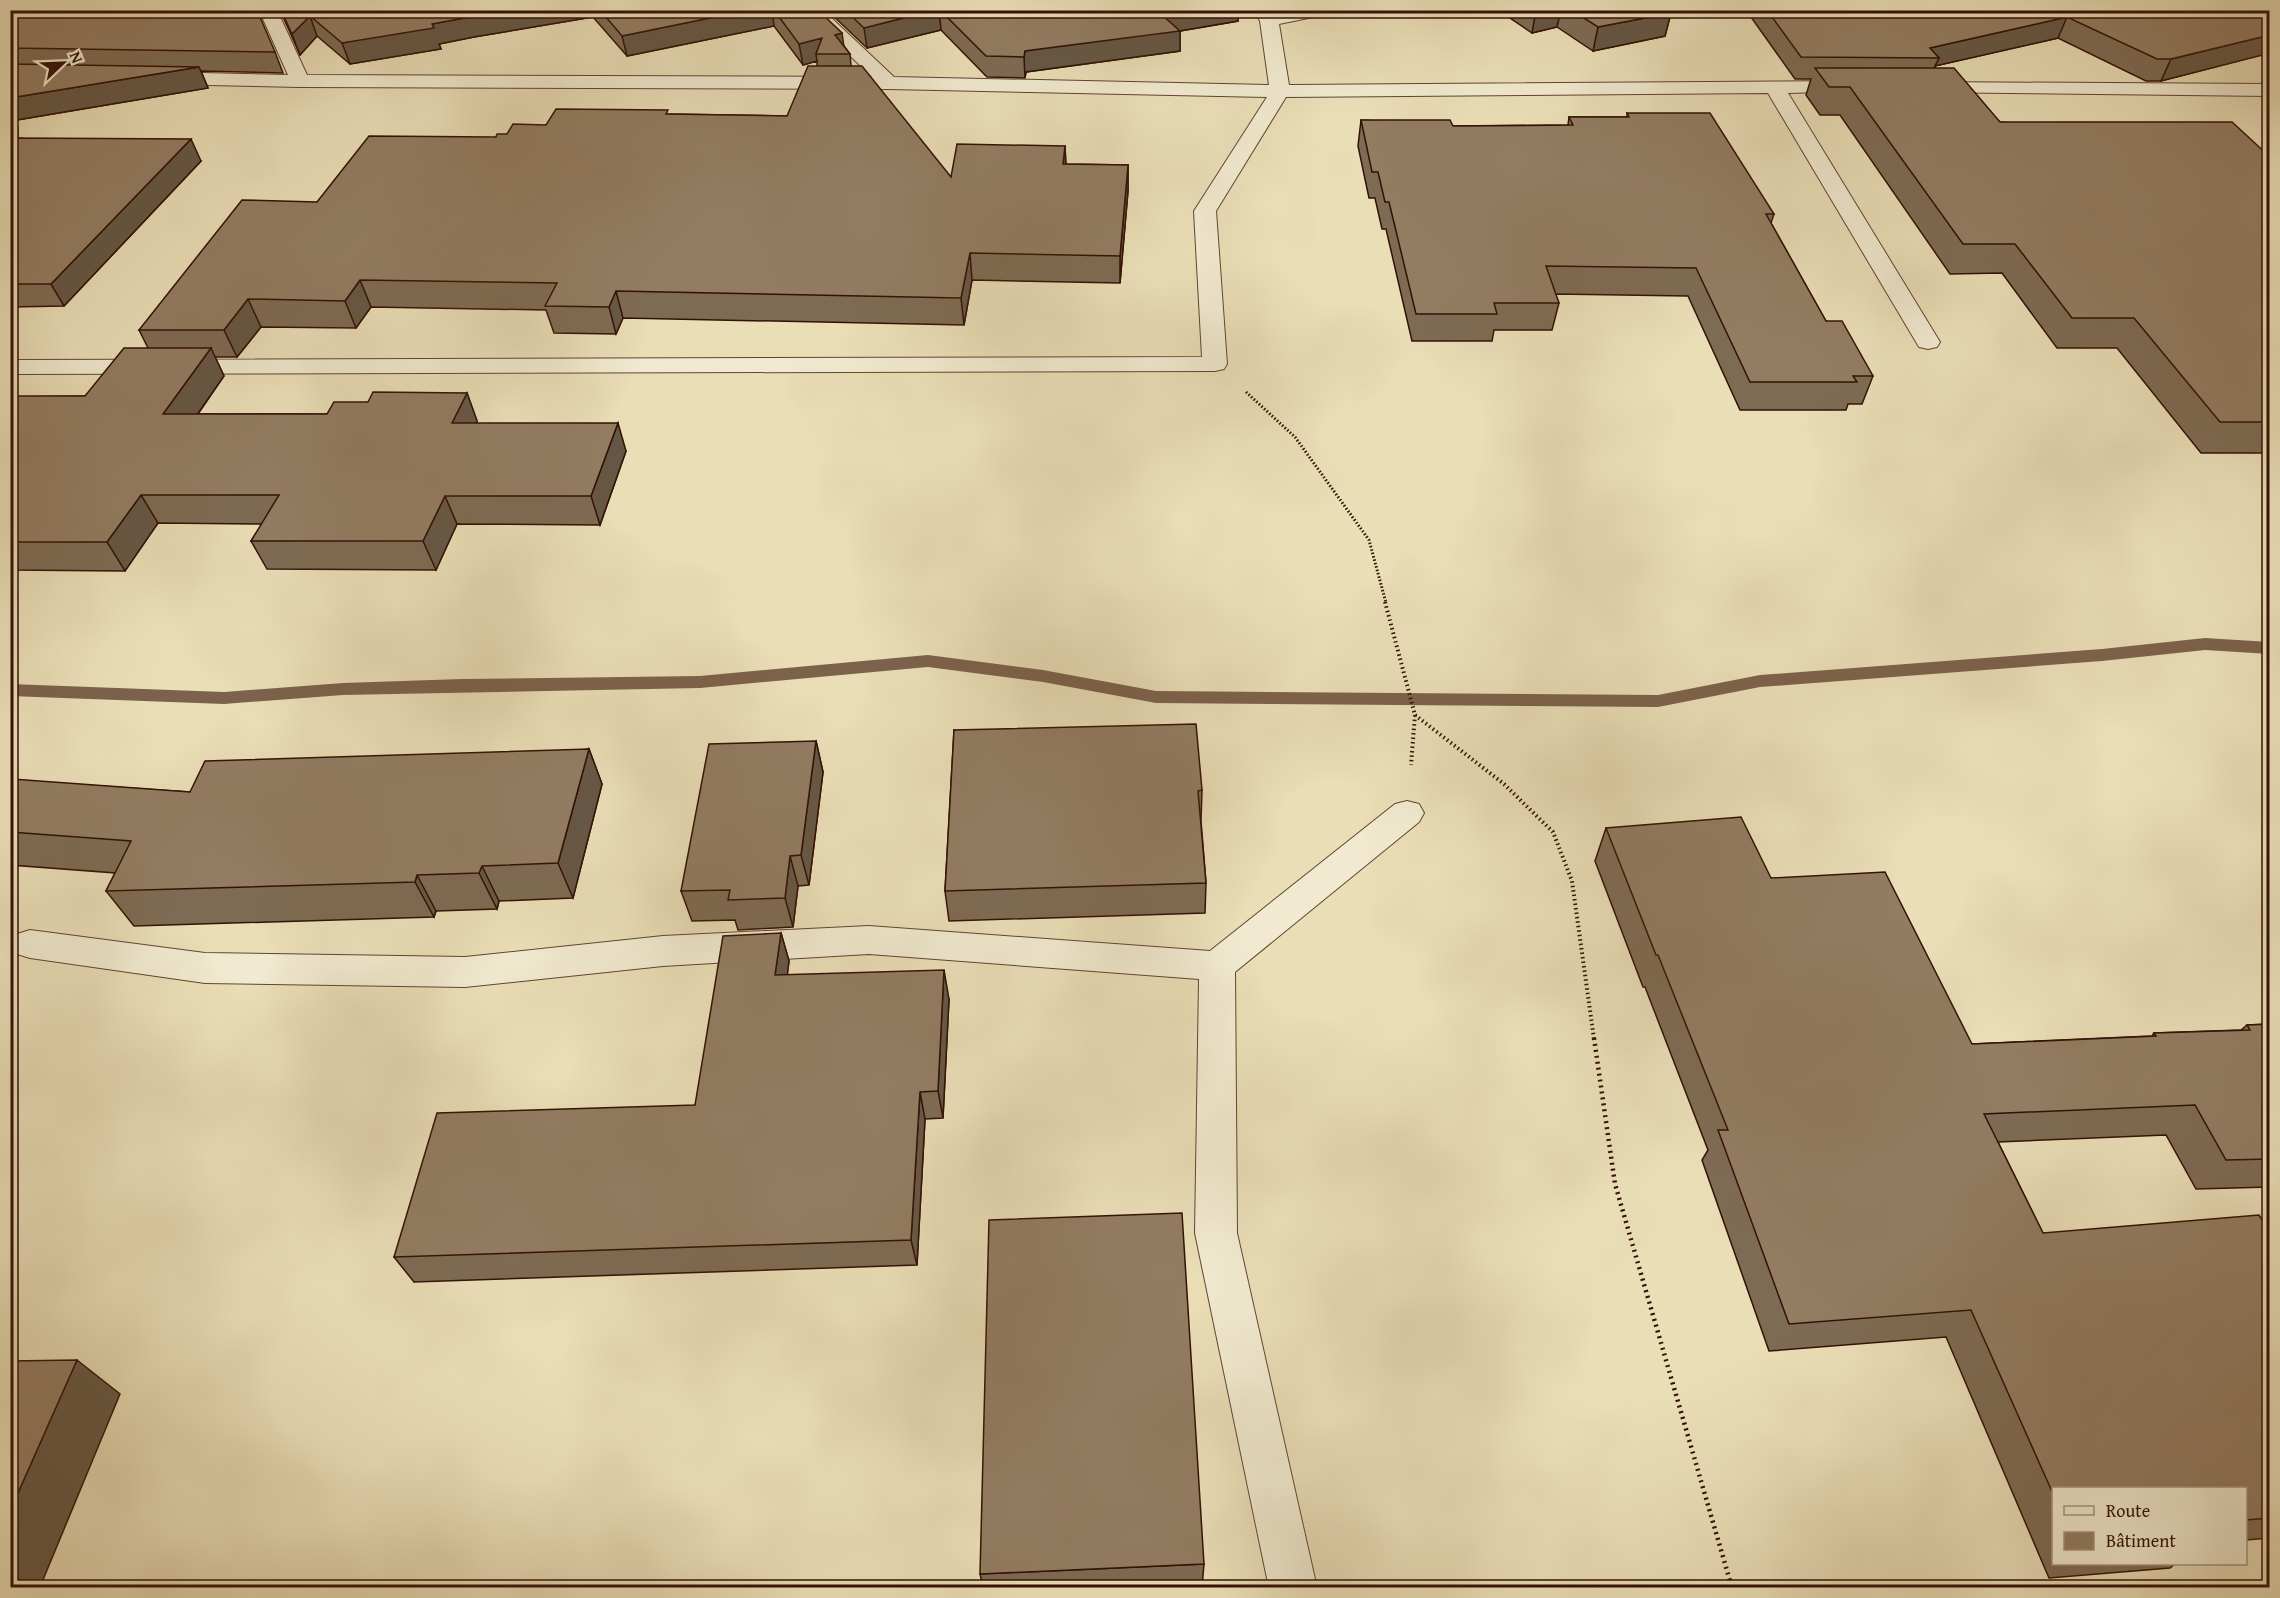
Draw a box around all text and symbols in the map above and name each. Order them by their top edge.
north arrow [33,33,93,93]
text: N [64,48,90,67]
legend [2052,1487,2247,1565]
text: Route [2106,1497,2150,1524]
text: Bâtiment [2106,1527,2176,1554]

